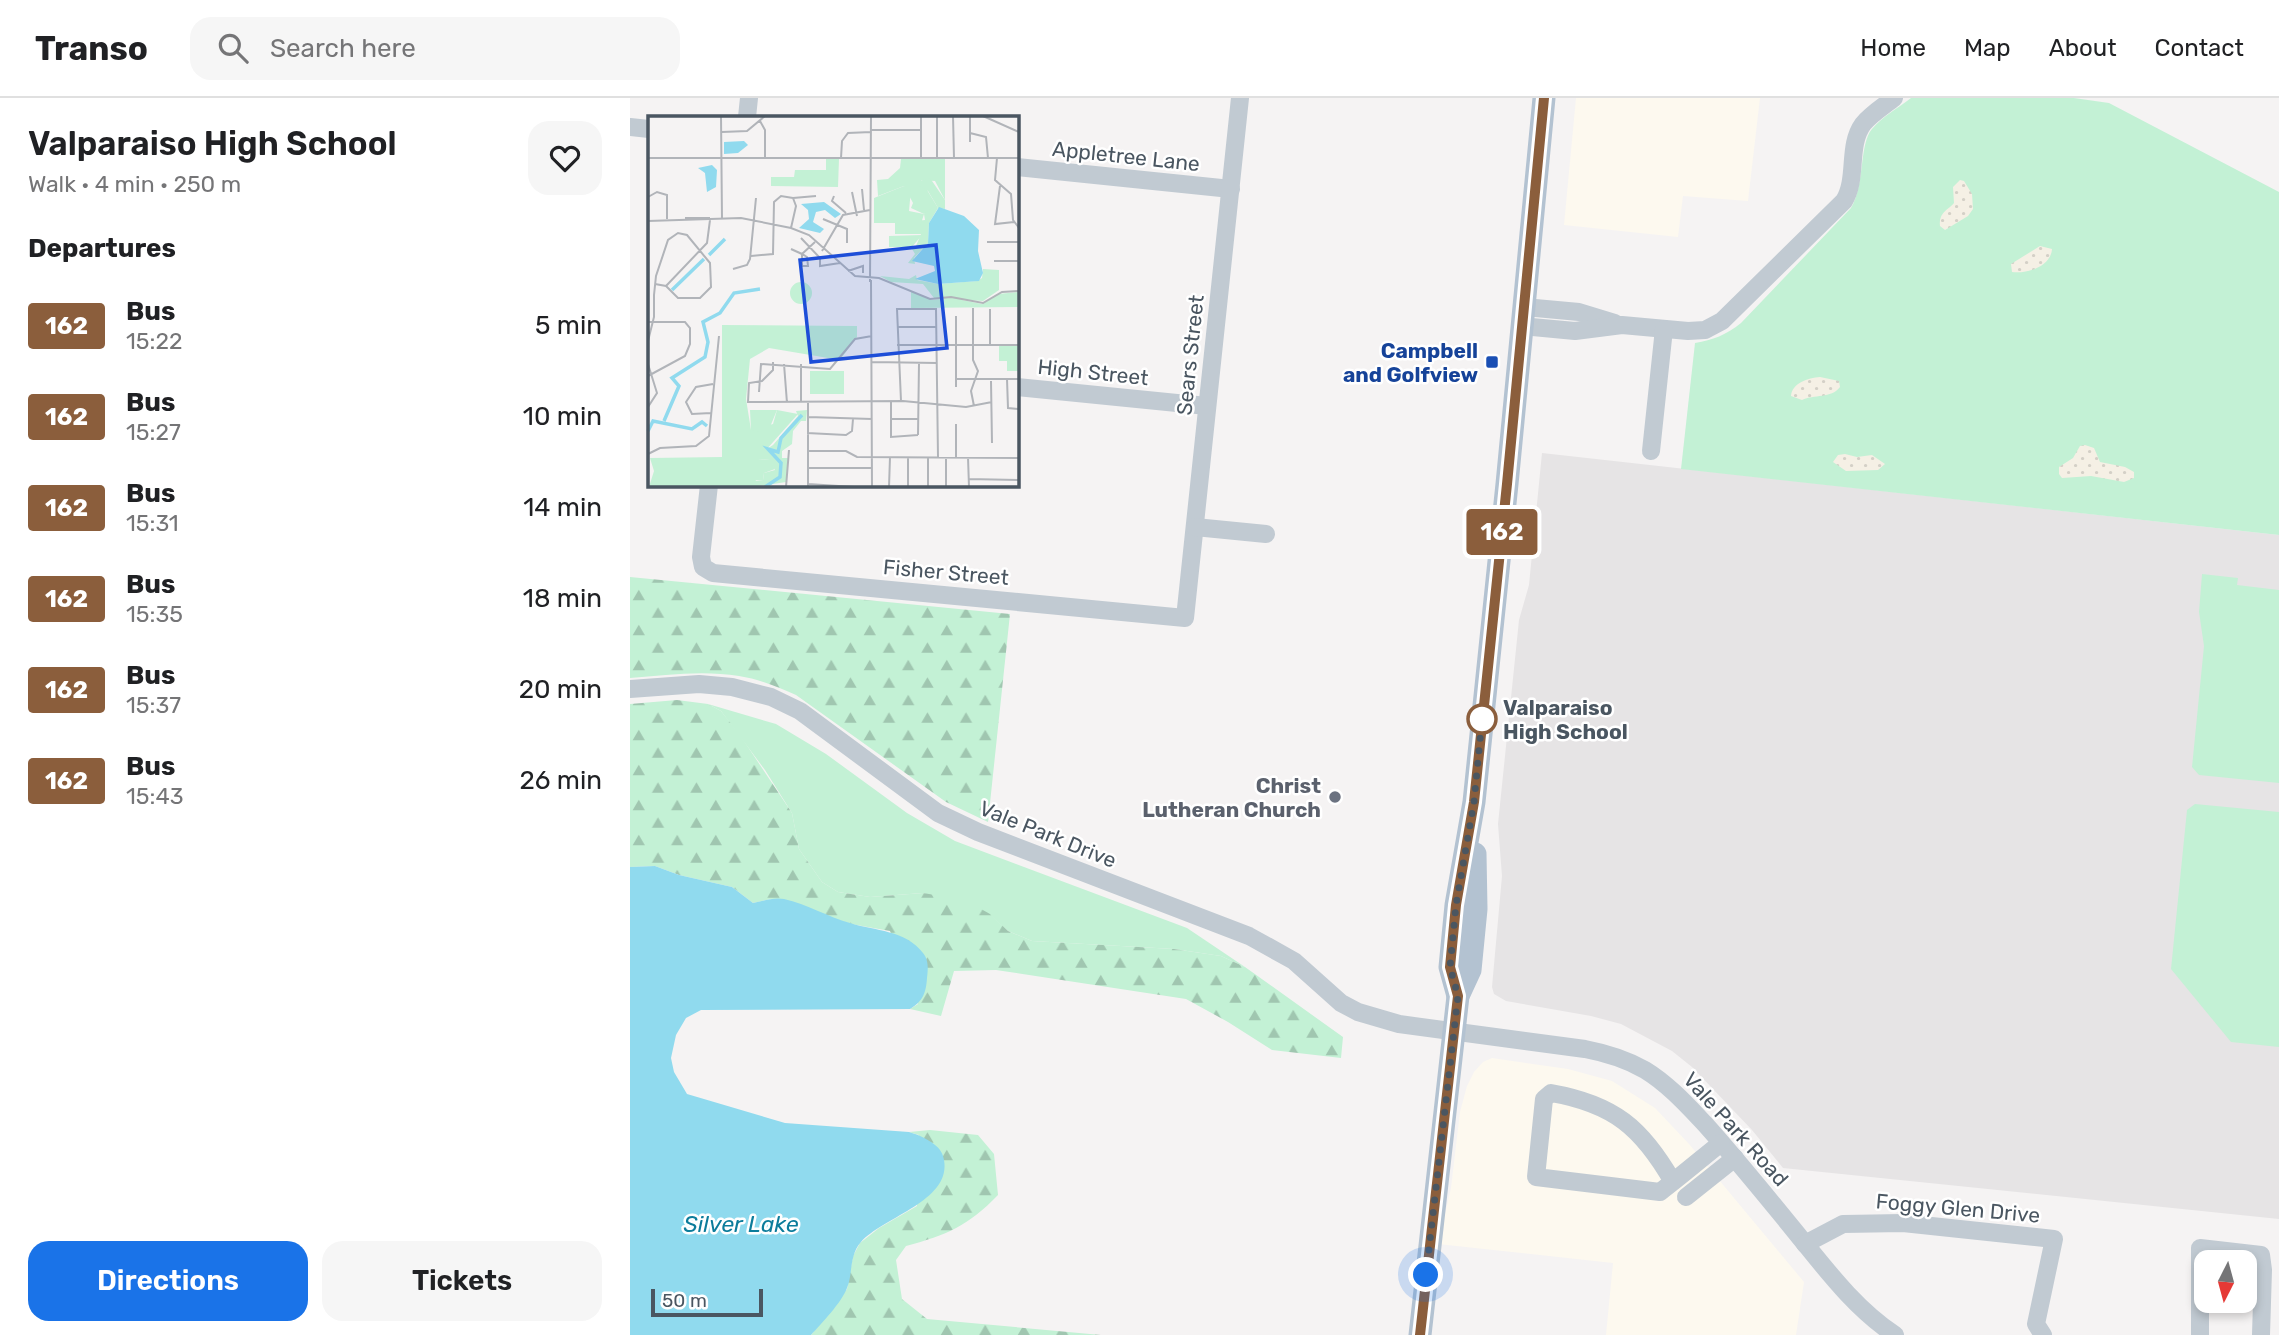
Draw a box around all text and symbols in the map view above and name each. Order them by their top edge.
search box [190,17,680,80]
text: Transo [35,29,148,68]
icon: search [214,29,252,67]
text: Search here [270,33,416,64]
text: Home [1860,34,1926,62]
text: Map [1964,34,2011,62]
text: About [2049,34,2117,62]
text: Contact [2155,34,2244,62]
inset map [648,116,1018,486]
button: heart [528,121,602,195]
text: Valparaiso High School [28,124,397,163]
street label: Appletree Lane [1051,136,1201,176]
text: Walk · 4 min · 250 m [28,170,241,198]
text: Departures [28,233,176,264]
street label: Sears Street [1171,294,1209,416]
text: Bus [126,296,175,327]
text: 5 min [535,310,602,341]
text: 162 [45,312,88,340]
text: 15:22 [126,327,182,355]
place label: Campbell and Golfview [1343,338,1478,387]
street label: High Street [1036,354,1150,390]
marker: Campbell and Golfview [1484,354,1500,370]
text: Bus [126,387,175,418]
text: 10 min [523,401,602,432]
text: 162 [45,403,88,431]
text: 15:27 [126,418,181,446]
text: Bus [126,478,175,509]
text: 14 min [523,492,602,523]
text: 162 [45,494,88,522]
text: 15:31 [126,509,179,537]
line badge: 162 [1462,509,1542,555]
text: 162 [1480,518,1524,546]
street label: Fisher Street [882,554,1010,590]
text: Bus [126,569,175,600]
text: 18 min [523,583,602,614]
text: 162 [45,585,88,613]
text: 15:35 [126,600,183,628]
text: Bus [126,660,175,691]
text: 20 min [519,674,602,705]
text: 162 [45,676,88,704]
text: 15:37 [126,691,181,719]
place label: Valparaiso High School [1503,695,1628,744]
marker: Valparaiso High School [1467,704,1497,734]
text: Bus [126,751,175,782]
text: 26 min [520,765,602,796]
text: 162 [45,767,88,795]
place label: Christ Lutheran Church [1142,773,1321,822]
text: 15:43 [126,782,184,810]
marker: Christ Lutheran Church [1327,789,1343,805]
street label: Vale Park Drive [976,795,1120,873]
street label: Vale Park Road [1678,1067,1794,1191]
street label: Foggy Glen Drive [1875,1188,2041,1228]
water label: Silver Lake [683,1210,799,1238]
button: Directions [28,1241,308,1321]
button: Tickets [322,1241,602,1321]
north arrow [2194,1250,2258,1312]
map controls [2194,1250,2257,1313]
your location [1408,1257,1443,1292]
scale bar [651,1286,763,1318]
text: 50 m [662,1289,707,1312]

